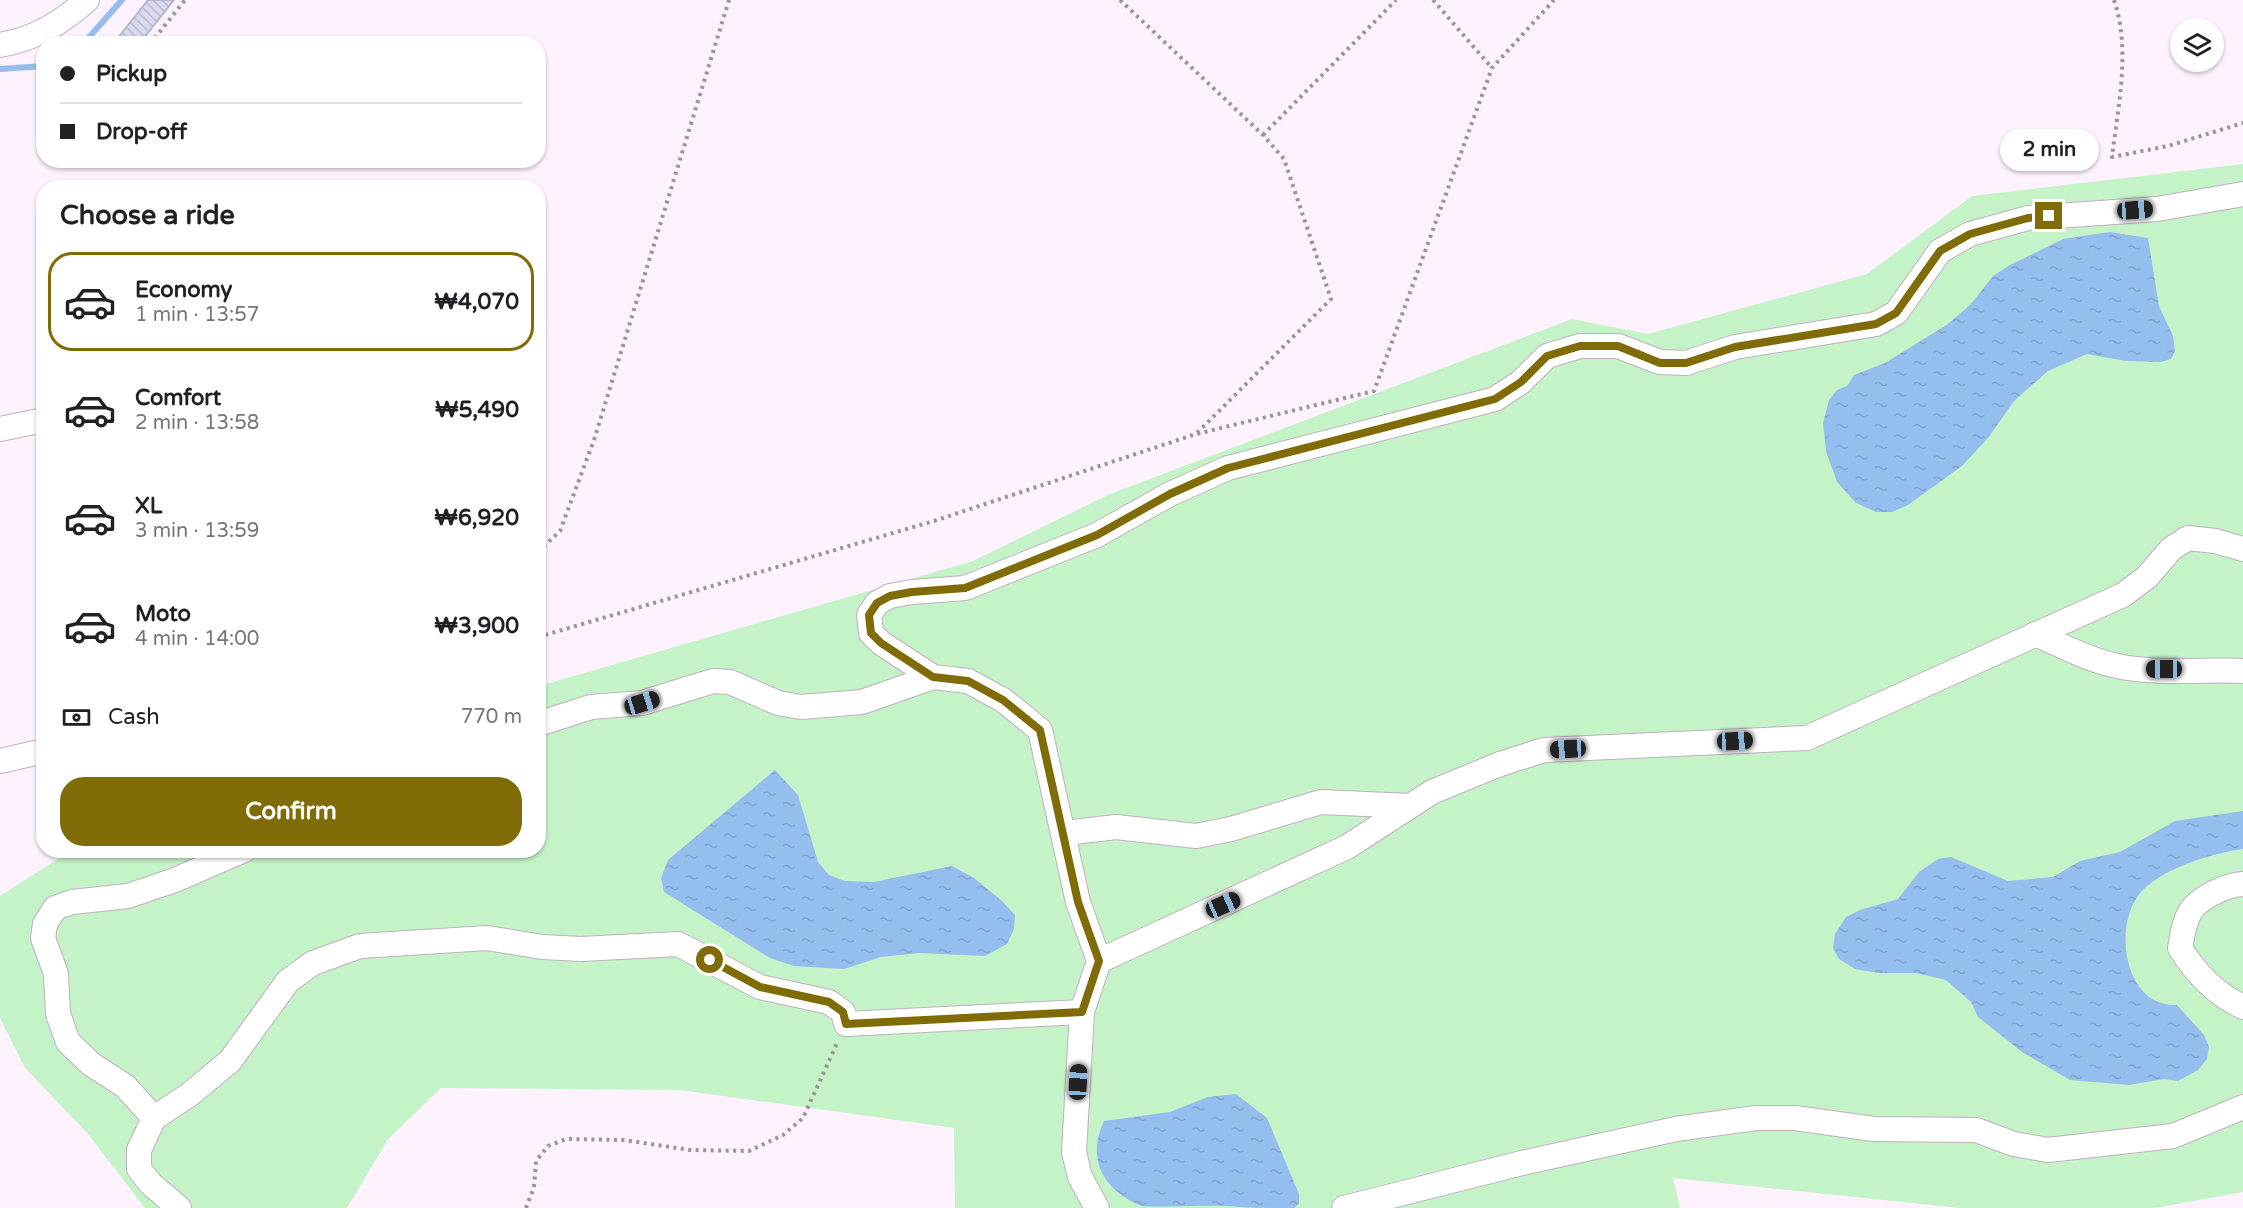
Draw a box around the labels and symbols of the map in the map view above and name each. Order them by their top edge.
callout: 2 min [2000,129,2098,171]
car [2116,200,2154,220]
route end [2035,202,2062,229]
car [2146,660,2182,678]
car [622,689,662,717]
car [1717,731,1753,751]
car [1550,739,1586,759]
car [1203,889,1243,921]
route start [696,946,723,973]
car [1068,1064,1088,1100]

